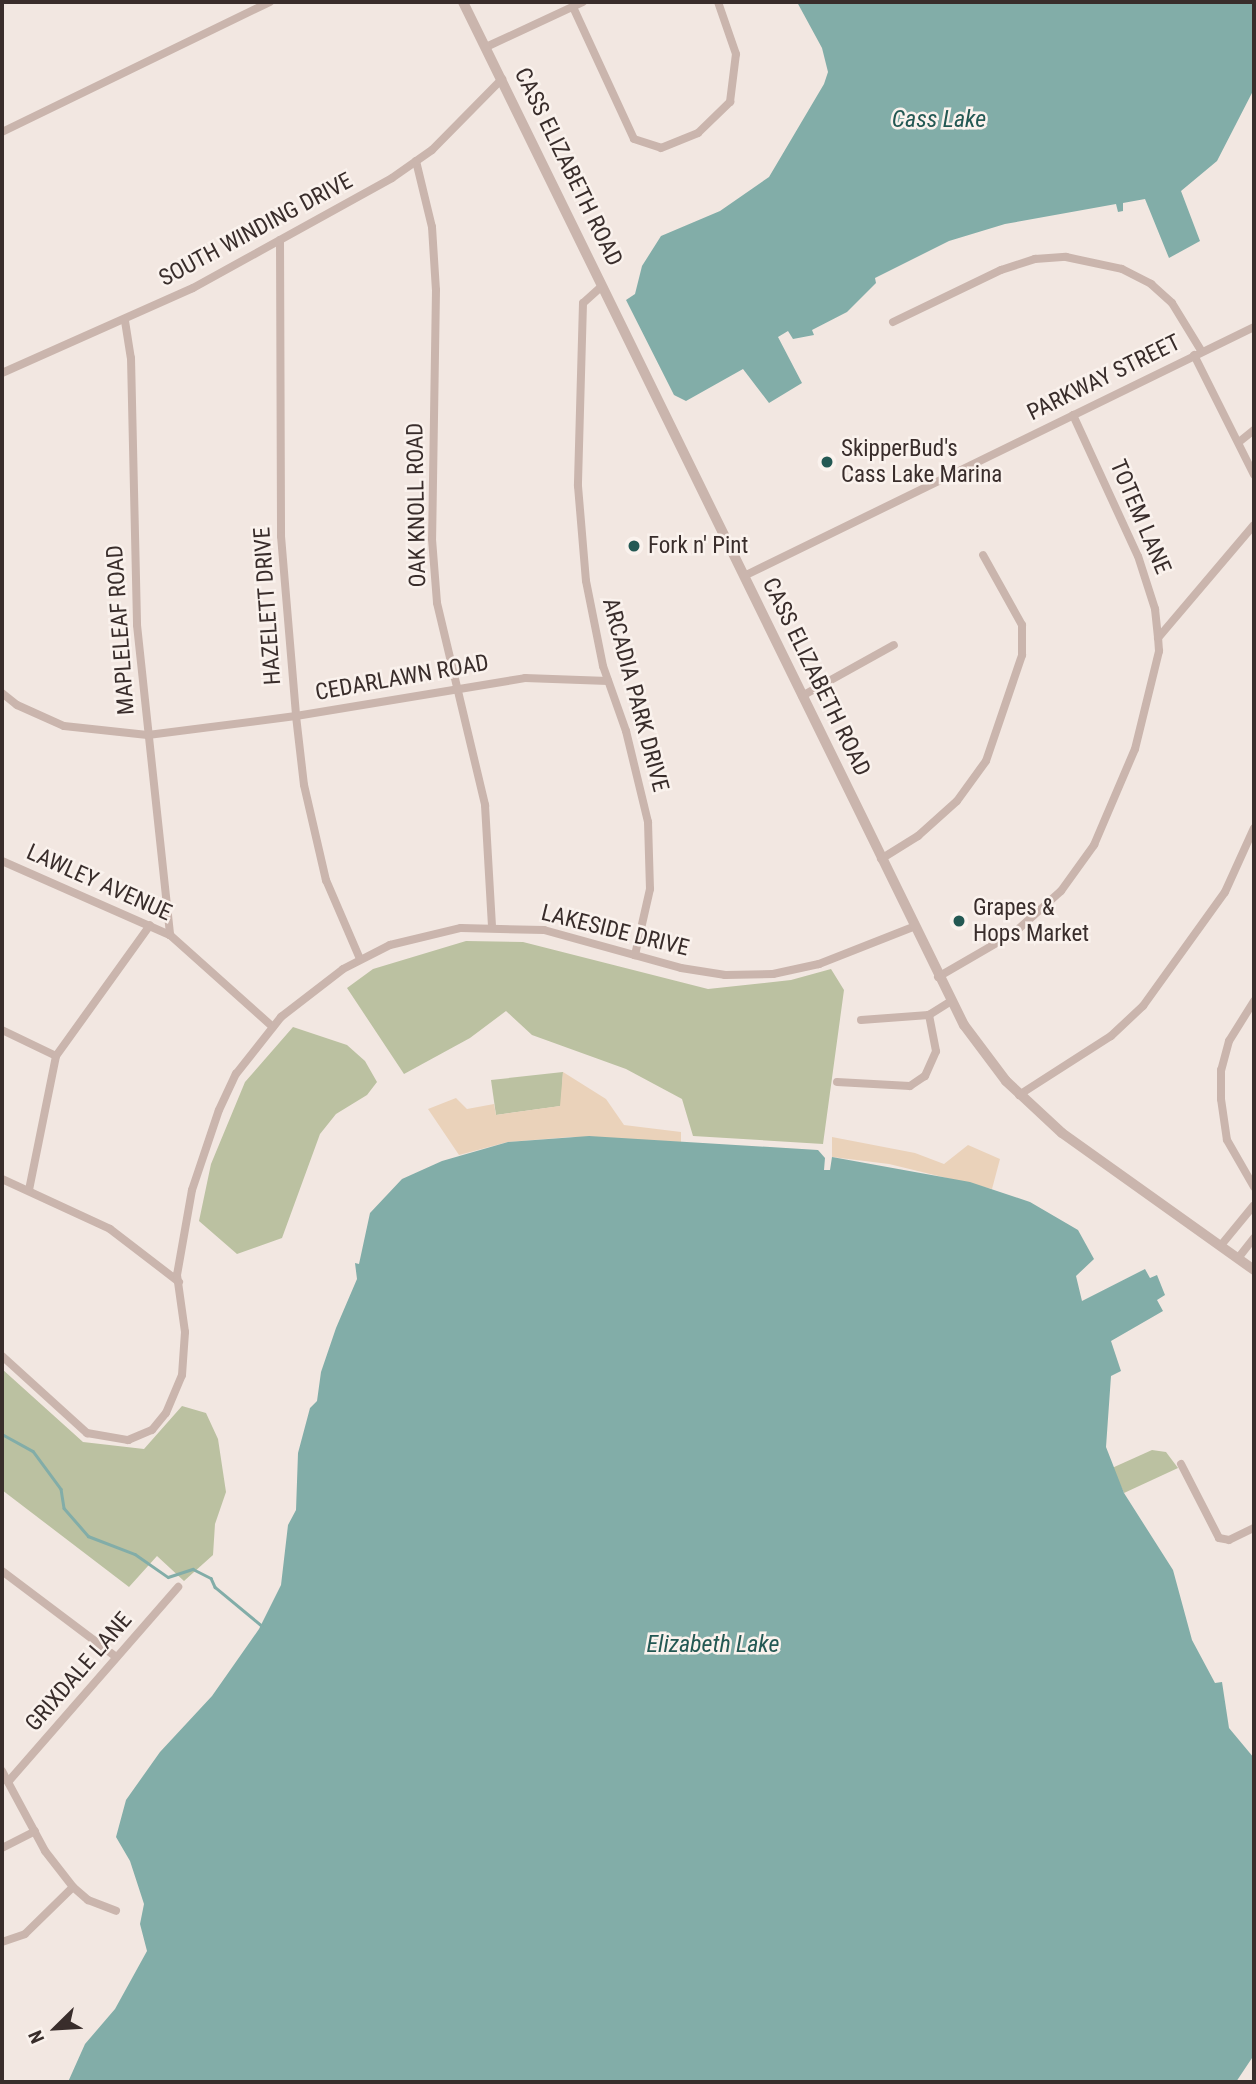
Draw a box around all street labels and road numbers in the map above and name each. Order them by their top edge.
street label: CASS ELIZABETH ROAD [508,63,628,271]
street label: SOUTH WINDING DRIVE [155,167,357,293]
street label: PARKWAY STREET [1023,329,1185,427]
street label: OAK KNOLL ROAD [402,422,432,588]
street label: TOTEM LANE [1104,456,1176,578]
street label: HAZELETT DRIVE [249,526,287,686]
street label: MAPLELEAF ROAD [101,544,141,716]
street label: CASS ELIZABETH ROAD [756,573,876,781]
street label: ARCADIA PARK DRIVE [596,595,674,795]
street label: CEDARLAWN ROAD [313,649,491,707]
street label: LAWLEY AVENUE [22,839,176,927]
street label: LAKESIDE DRIVE [538,899,692,963]
street label: GRIXDALE LANE [20,1607,138,1737]

